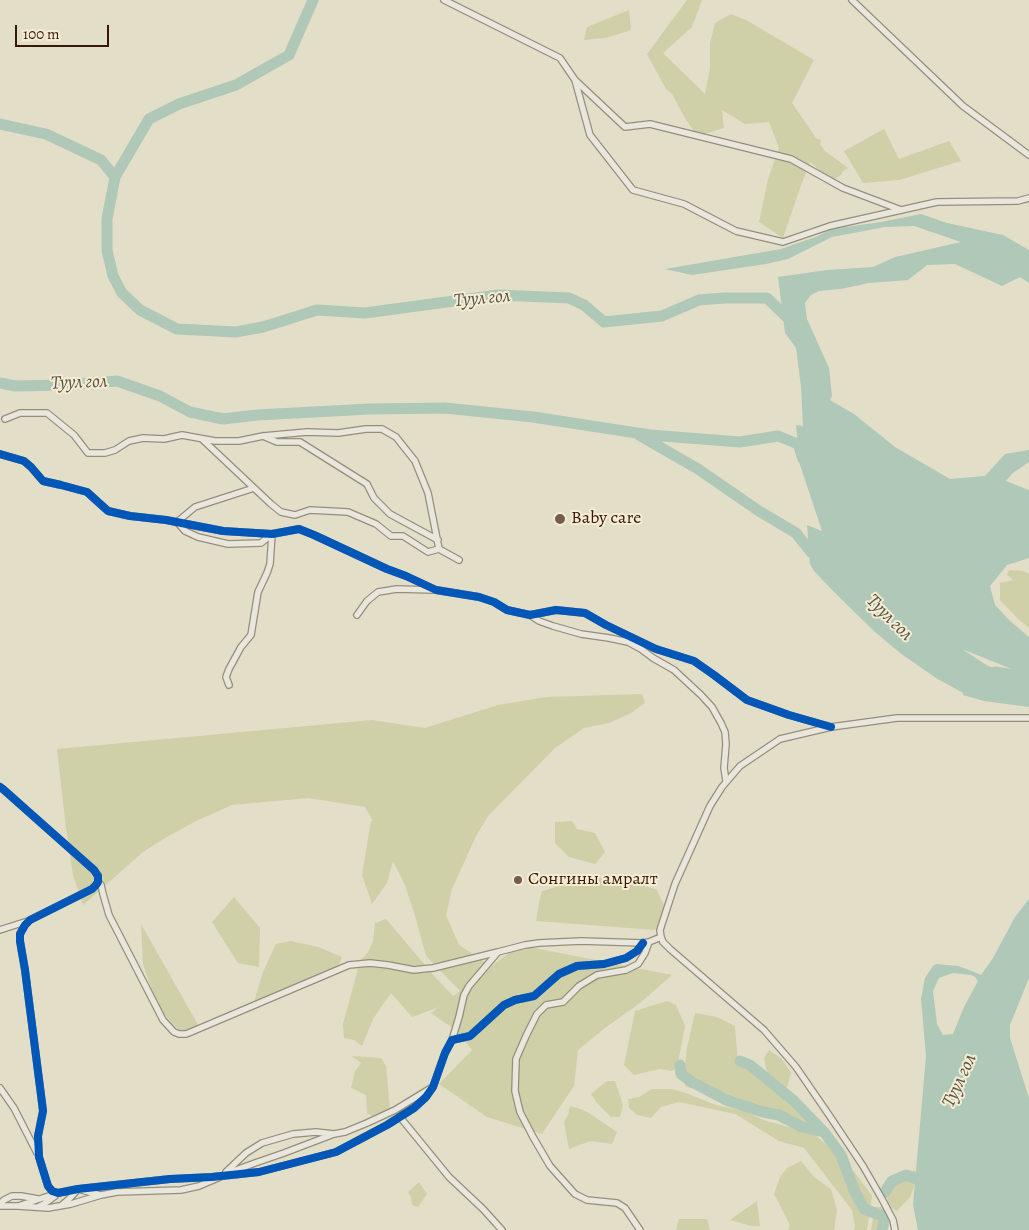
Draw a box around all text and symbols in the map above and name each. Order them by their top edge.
scale bar [18,15,111,47]
text: 100 m [23,24,60,44]
water label: Туул гол [453,285,511,313]
water label: Туул гол [50,371,108,395]
place label: Baby care [571,508,641,530]
marker: Baby care [553,512,567,526]
water label: Туул гол [861,590,917,646]
place label: Сонгины амралт [528,869,658,891]
marker: Сонгины амралт [512,874,524,886]
water label: Туул гол [938,1051,982,1111]

